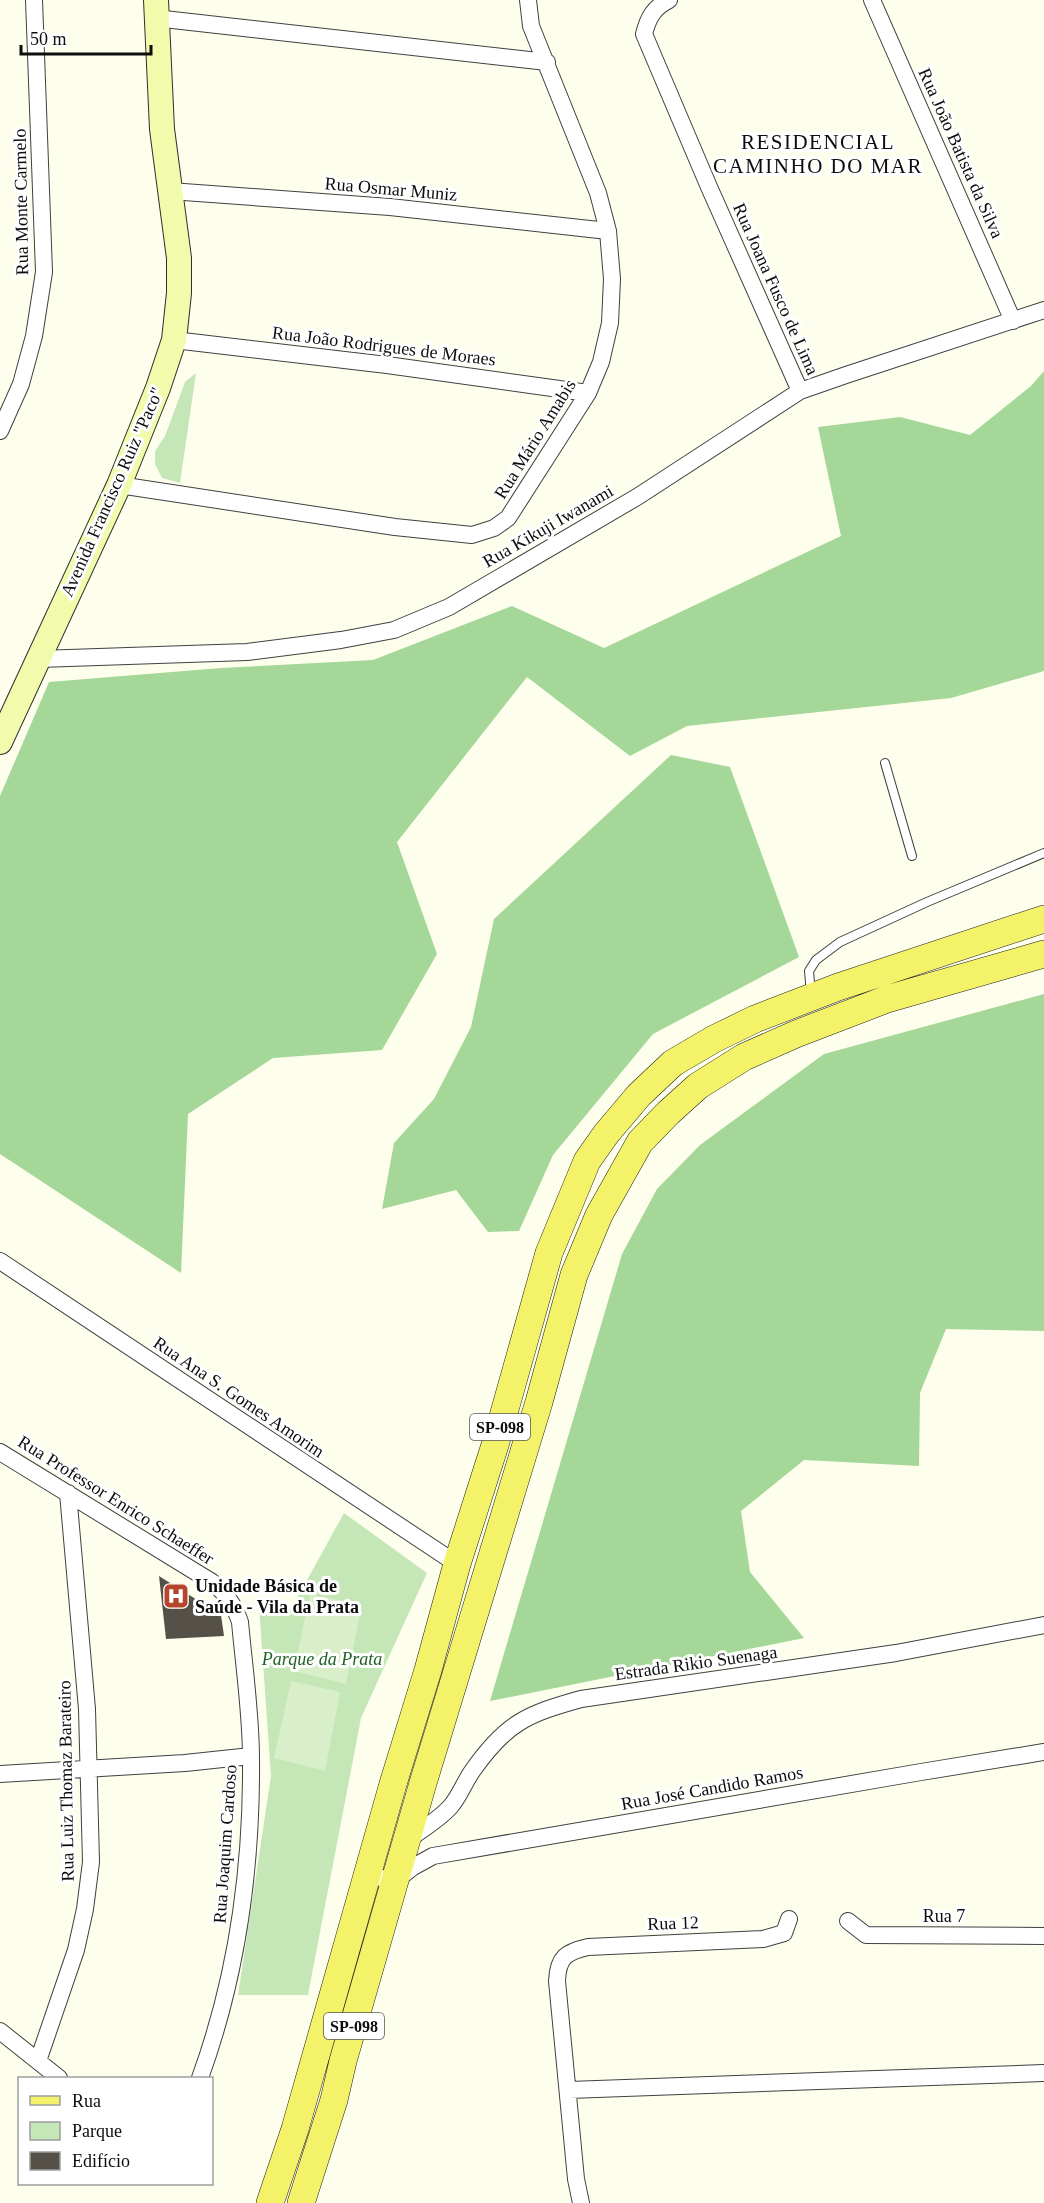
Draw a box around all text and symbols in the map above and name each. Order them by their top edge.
scale bar [21,18,152,56]
text: 50 m [30,29,67,49]
street label: Rua João Batista da Silva [914,65,1008,241]
street label: Rua Monte Carmelo [10,128,32,276]
district label: RESIDENCIAL CAMINHO DO MAR [713,130,923,178]
street label: Rua Osmar Muniz [324,173,458,205]
street label: Rua Joana Fusco de Lima [729,200,823,378]
street label: Rua João Rodrigues de Moraes [271,322,497,370]
street label: Rua Mário Amabis [490,376,580,502]
street label: Avenida Francisco Ruiz "Paco" [57,384,167,600]
street label: Rua Kikuji Iwanami [479,481,617,571]
street label: Rua Ana S. Gomes Amorim [150,1332,328,1462]
road number: SP-098 [470,1414,530,1440]
street label: Rua Professor Enrico Schaeffer [14,1431,218,1569]
place label: Unidade Básica de Saúde - Vila da Prata [195,1576,359,1617]
hospital icon: Unidade Básica de Saúde - Vila da Prata [161,1581,191,1611]
street label: Estrada Rikio Suenaga [613,1642,779,1684]
park label: Parque da Prata [261,1649,382,1669]
street label: Rua Luiz Thomaz Barateiro [54,1680,78,1882]
street label: Rua José Candido Ramos [619,1762,805,1814]
street label: Rua Joaquim Cardoso [209,1764,241,1924]
street label: Rua 7 [923,1906,965,1926]
street label: Rua 12 [647,1912,699,1934]
road number: SP-098 [324,2013,384,2039]
legend [18,2077,213,2185]
text: Rua [72,2091,101,2111]
text: Parque [72,2121,122,2141]
text: Edifício [72,2151,130,2171]

